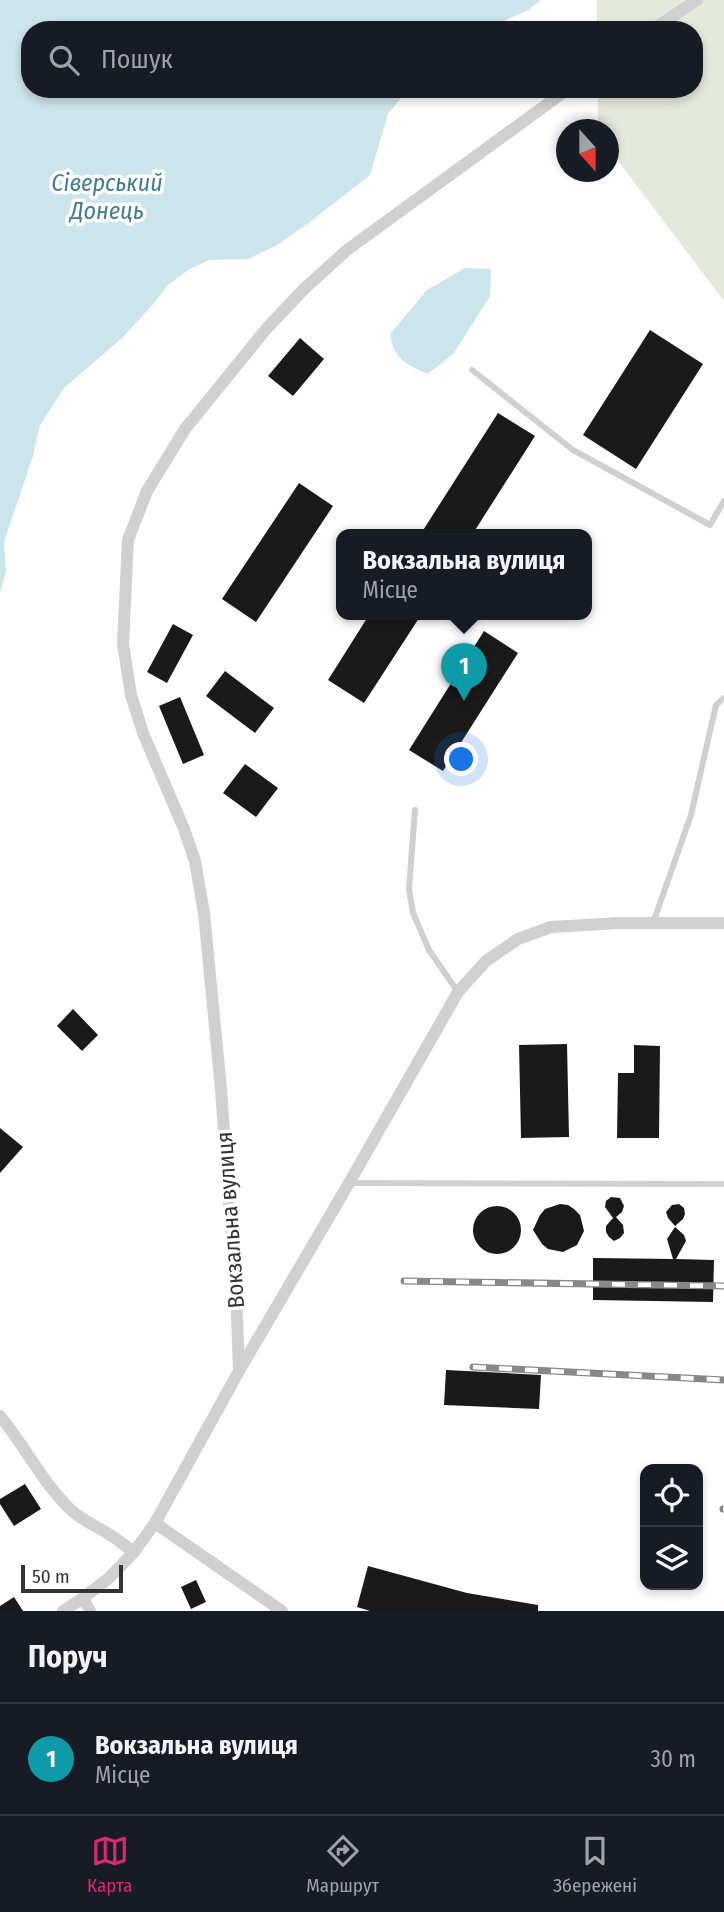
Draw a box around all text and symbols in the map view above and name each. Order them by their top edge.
search box [21,21,703,98]
icon: search [45,41,83,79]
text: Пошук [101,44,173,75]
north arrow [556,119,619,182]
water label: Сіверський Донець [51,169,163,225]
popup [336,529,592,620]
text: Вокзальна вулиця [363,545,565,576]
text: Місце [363,576,418,604]
pin: 1 [441,643,487,701]
your location [444,742,478,776]
street label: Вокзальна вулиця [210,1131,250,1309]
map controls [640,1464,703,1590]
button: locate [640,1464,703,1527]
button: layers [640,1527,703,1590]
scale bar [21,1562,122,1594]
text: 50 m [32,1565,70,1588]
text: Поруч [28,1639,107,1675]
text: Вокзальна вулиця [95,1730,298,1761]
text: 1 [46,1745,56,1773]
text: 30 m [651,1745,696,1773]
text: Місце [95,1761,150,1789]
tab: Карта [87,1832,132,1897]
tab: Маршрут [306,1832,379,1897]
tab: Збережені [553,1832,637,1897]

